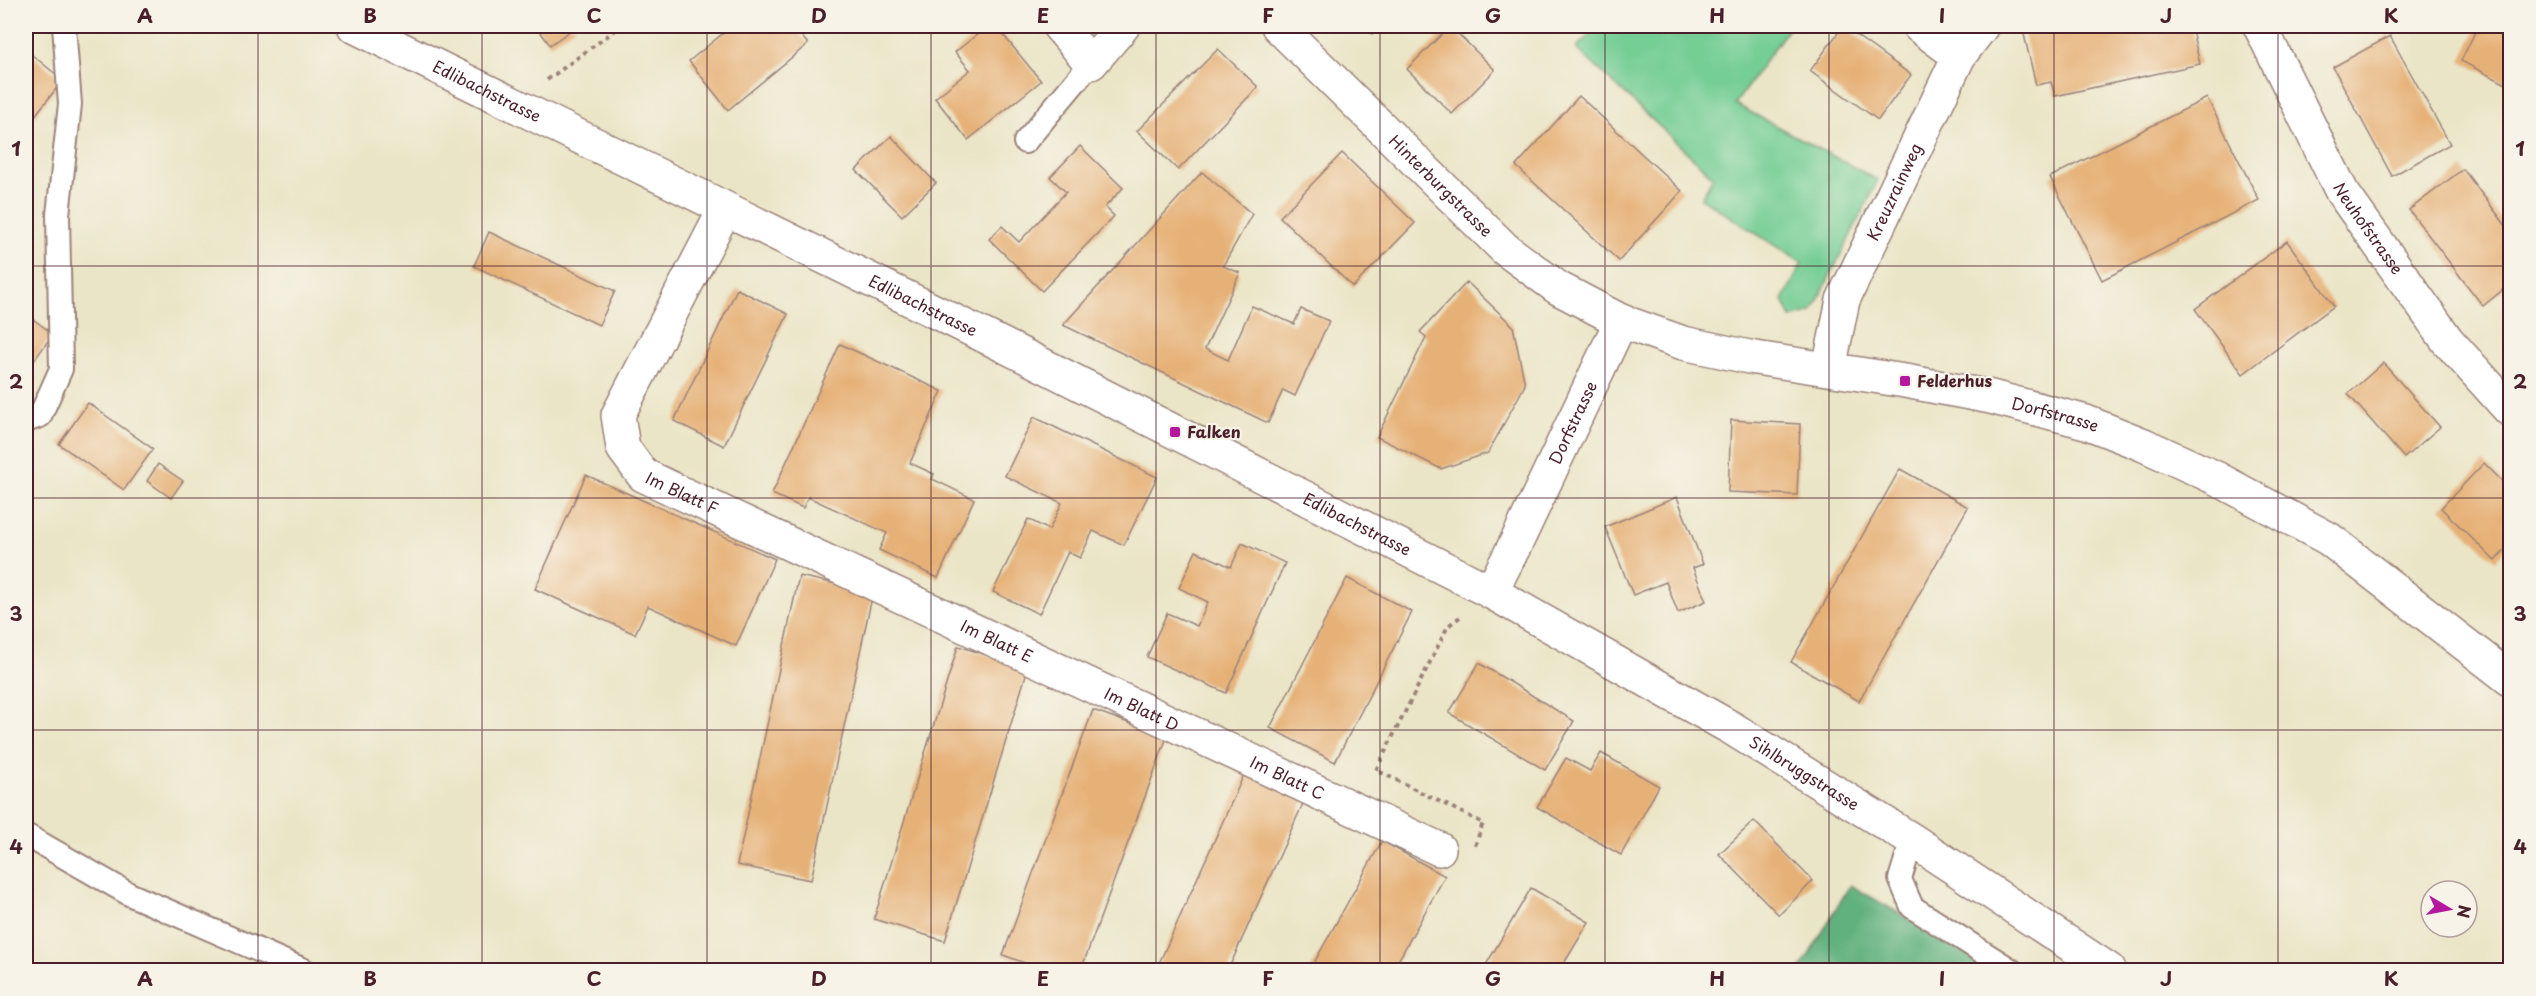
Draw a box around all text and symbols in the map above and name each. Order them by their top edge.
text: A [137,0,153,30]
text: B [363,0,377,30]
text: C [586,0,602,30]
text: D [811,0,827,30]
text: E [1037,0,1049,30]
text: F [1262,0,1274,30]
text: G [1485,0,1501,30]
text: H [1709,0,1725,30]
text: I [1939,0,1945,30]
text: J [2160,0,2172,30]
text: K [2384,0,2399,30]
street label: Edlibachstrasse [429,54,546,127]
street label: Hinterburgstrasse [1384,128,1499,242]
text: 1 [11,133,21,163]
text: 1 [2515,133,2525,163]
street label: Kreuzrainweg [1860,139,1927,244]
street label: Neuhofstrasse [2328,178,2410,279]
street label: Edlibachstrasse [865,268,982,342]
text: 2 [9,366,23,396]
text: 2 [2513,366,2527,396]
place label: Felderhus [1917,368,1992,392]
marker: Felderhus [1898,374,1912,388]
street label: Dorfstrasse [1542,377,1602,468]
street label: Dorfstrasse [2009,390,2103,437]
place label: Falken [1187,419,1241,443]
marker: Falken [1168,425,1182,439]
street label: Im Blatt F [642,465,723,520]
street label: Edlibachstrasse [1299,486,1416,561]
text: 3 [9,598,23,628]
text: 3 [2513,598,2527,628]
street label: Im Blatt E [957,613,1038,668]
street label: Im Blatt D [1101,680,1183,736]
street label: Sihlbruggstrasse [1745,729,1864,815]
street label: Im Blatt C [1246,749,1329,805]
text: 4 [9,831,23,861]
text: 4 [2513,831,2527,861]
north arrow [2419,879,2479,939]
text: N [2452,903,2478,920]
text: A [137,963,153,993]
text: B [363,963,377,993]
text: C [586,963,602,993]
text: D [811,963,827,993]
text: E [1037,963,1049,993]
text: F [1262,963,1274,993]
text: G [1485,963,1501,993]
text: H [1709,963,1725,993]
text: I [1939,963,1945,993]
text: J [2160,963,2172,993]
text: K [2384,963,2399,993]

